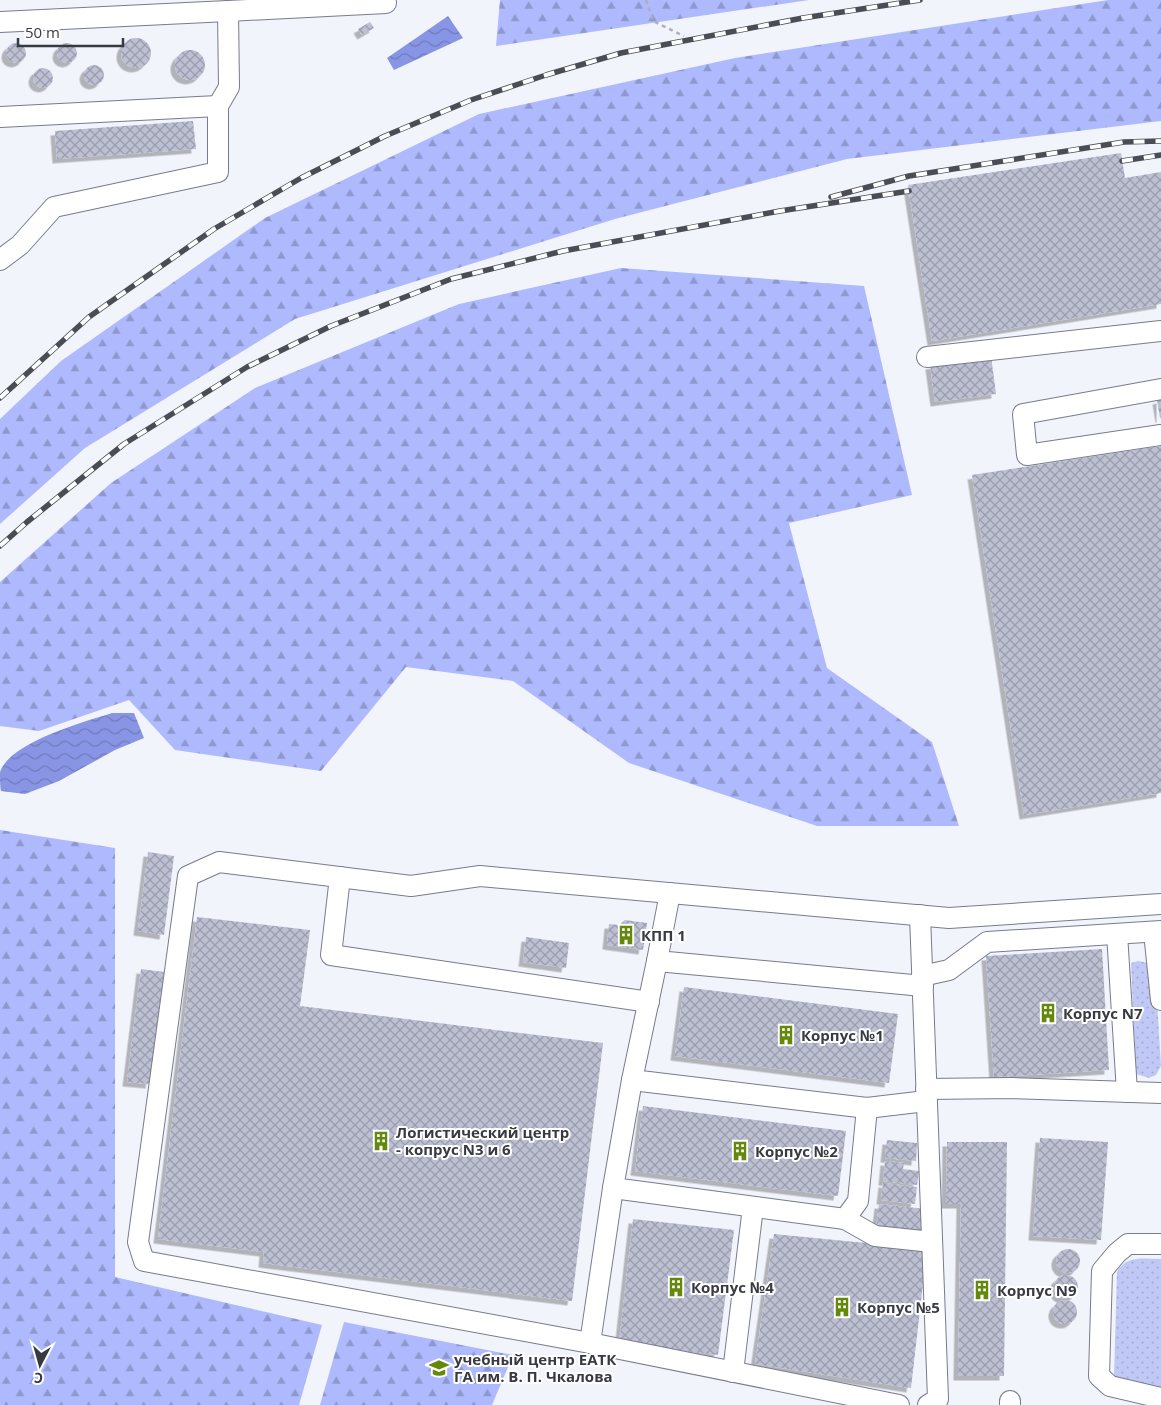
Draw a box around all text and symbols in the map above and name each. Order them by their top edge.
scale bar [18,15,122,47]
text: 50 m [25,22,60,42]
building icon: КПП 1 [615,924,637,946]
place label: КПП 1 [641,925,686,945]
building icon: Корпус N7 [1037,1002,1059,1024]
place label: Корпус N7 [1063,1003,1143,1023]
building icon: Корпус №1 [775,1024,797,1046]
place label: Корпус №1 [801,1025,884,1045]
place label: Логистический центр - копрус N3 и 6 [396,1122,569,1159]
building icon: Логистический центр - копрус N3 и 6 [370,1130,392,1152]
building icon: Корпус №2 [729,1140,751,1162]
place label: Корпус №2 [755,1141,838,1161]
building icon: Корпус №4 [665,1276,687,1298]
place label: Корпус №4 [691,1277,774,1297]
building icon: Корпус N9 [971,1279,993,1301]
place label: Корпус N9 [997,1280,1077,1300]
building icon: Корпус №5 [831,1296,853,1318]
place label: Корпус №5 [857,1297,940,1317]
north arrow [15,1340,65,1390]
place label: учебный центр ЕАТК ГА им. В. П. Чкалова [454,1349,617,1386]
school or university icon: учебный центр ЕАТК ГА им. В. П. Чкалова [428,1357,450,1379]
text: С [33,1369,44,1388]

